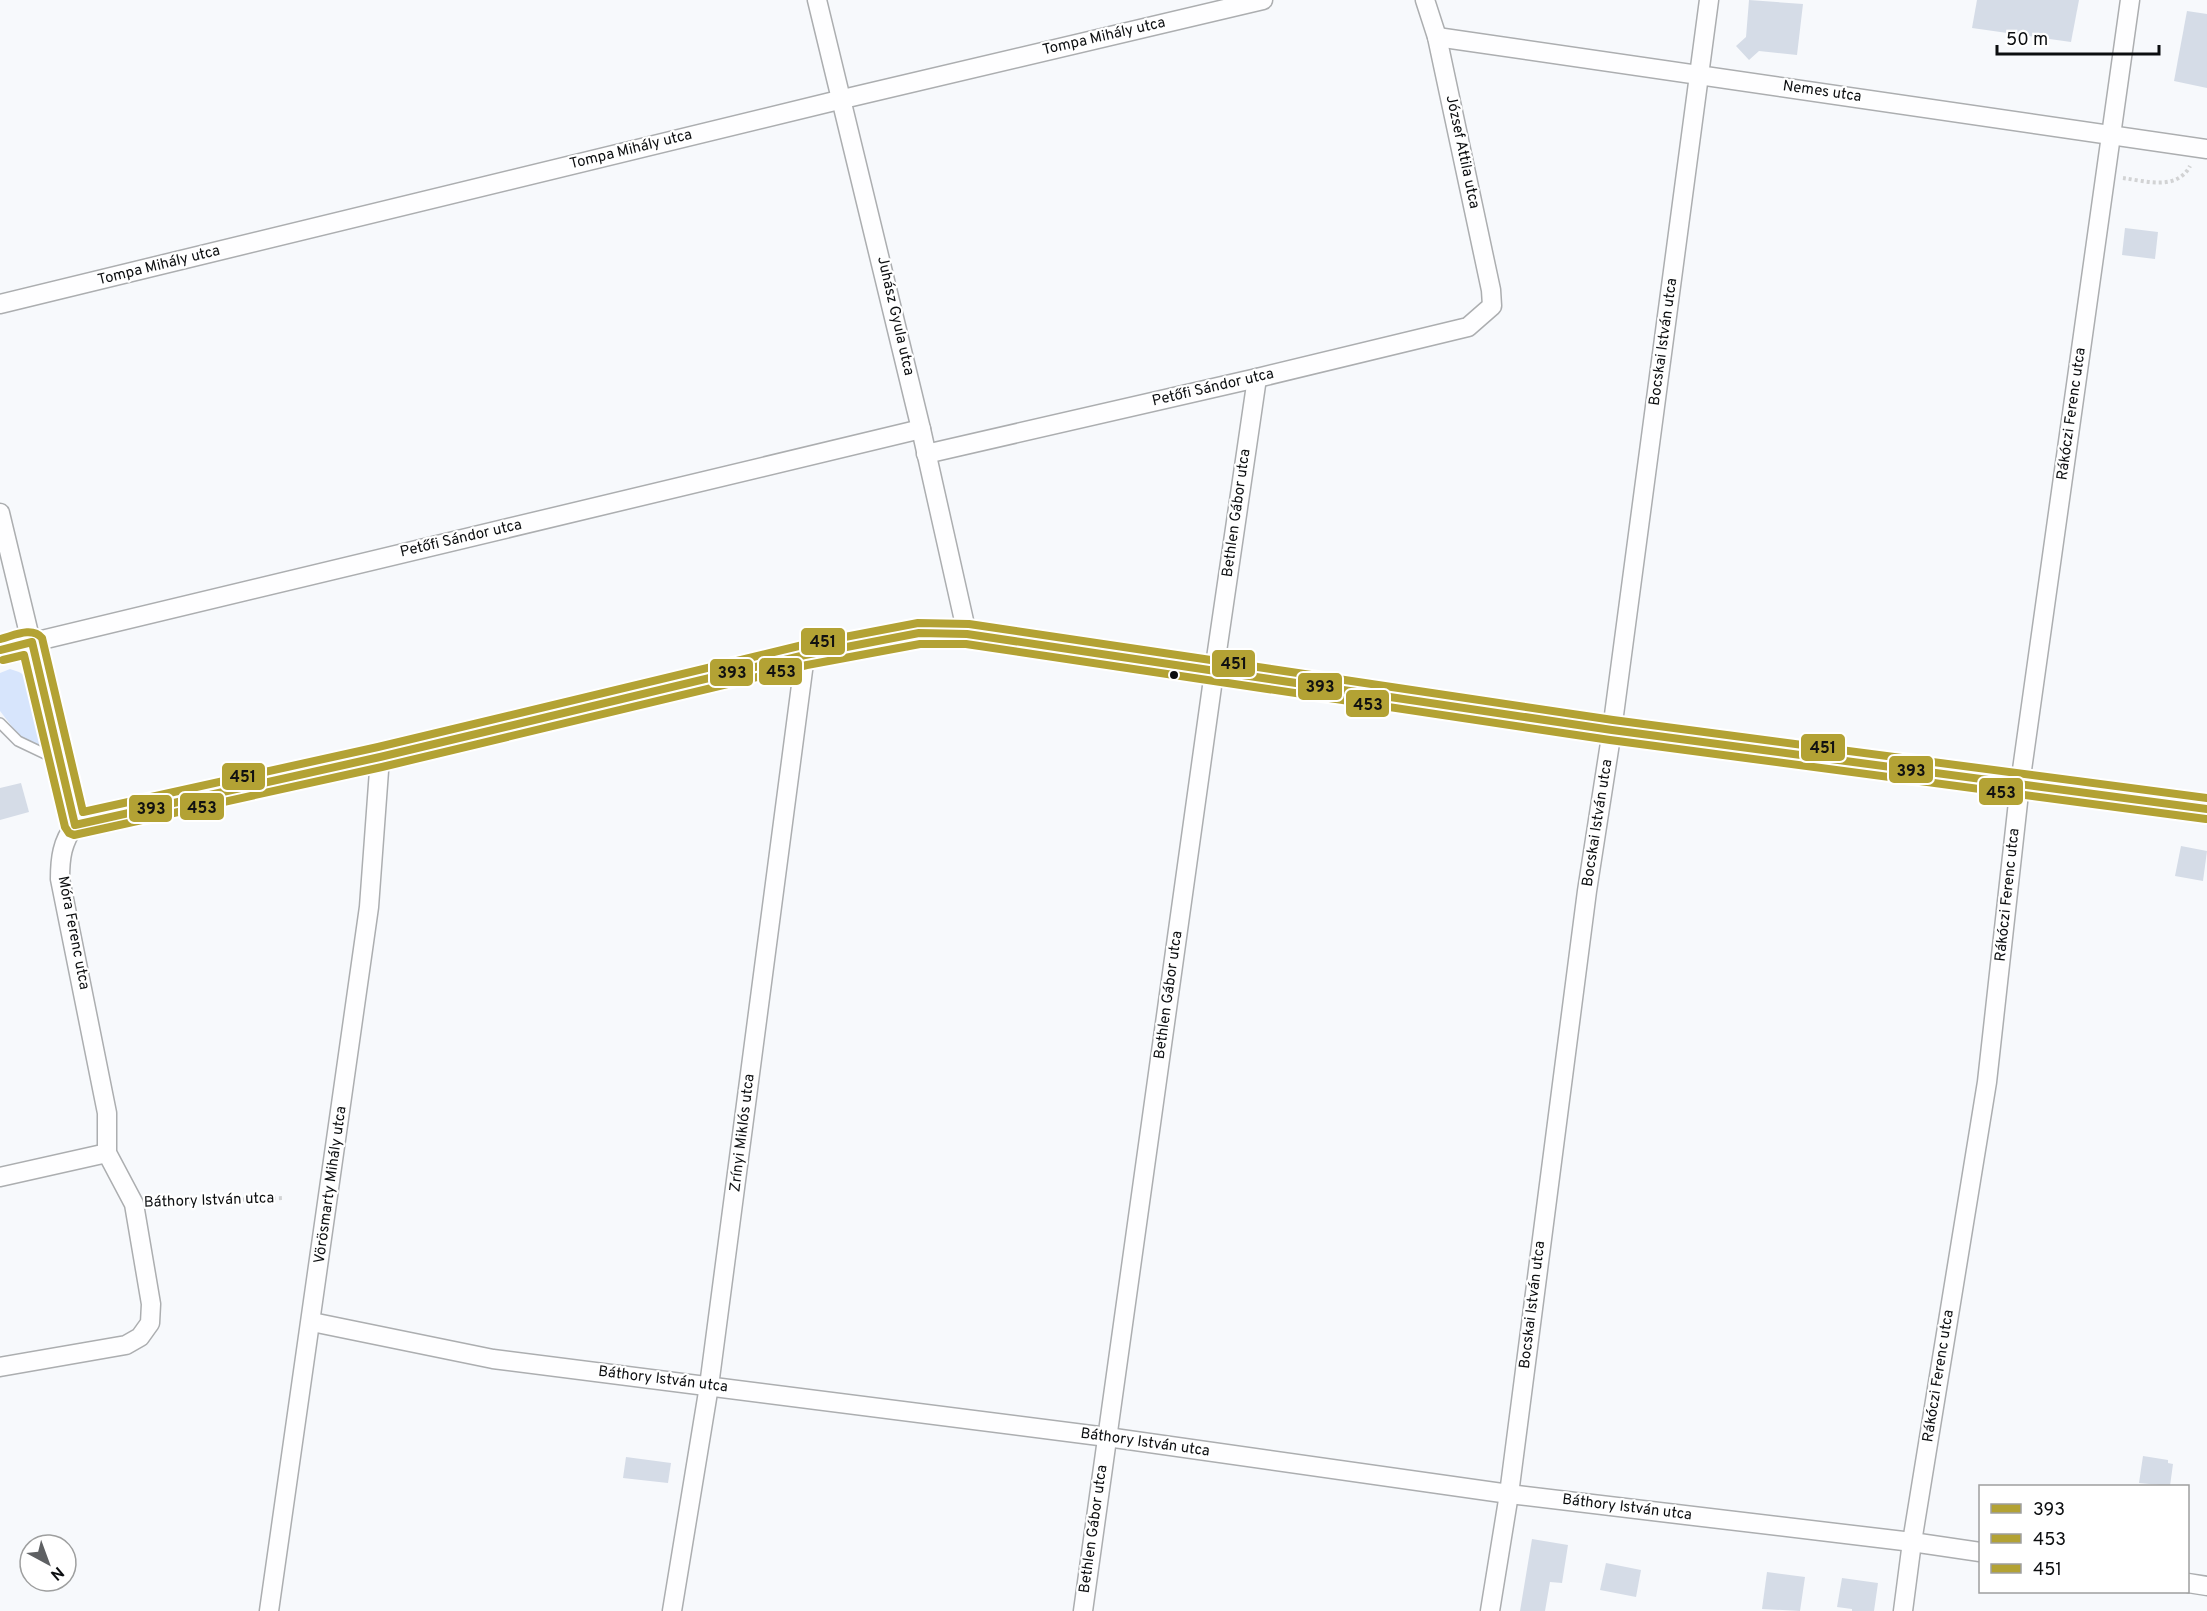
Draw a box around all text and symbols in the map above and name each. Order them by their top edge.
street label: Tompa Mihály utca [1041,14,1167,60]
scale bar [1997,18,2159,56]
text: 50 m [2006,29,2048,52]
street label: Nemes utca [1781,77,1863,107]
street label: József Attila utca [1441,93,1483,211]
street label: Tompa Mihály utca [568,126,694,174]
street label: Tompa Mihály utca [96,242,222,290]
street label: Juhász Gyula utca [872,254,918,378]
street label: Bocskai István utca [1646,277,1682,407]
street label: Rákóczi Ferenc utca [2053,346,2091,482]
street label: Petőfi Sándor utca [1150,365,1276,411]
street label: Bethlen Gábor utca [1219,448,1255,578]
street label: Petőfi Sándor utca [398,516,524,562]
line badge: 451 [800,627,846,656]
text: 451 [810,633,836,653]
line badge: 451 [1211,649,1256,678]
text: 451 [1221,655,1247,675]
line badge: 453 [758,657,803,686]
line badge: 393 [709,658,754,687]
text: 453 [766,663,796,683]
text: 393 [718,664,747,684]
unlabelled marker [1168,669,1180,681]
line badge: 393 [1297,672,1343,701]
text: 393 [1306,678,1335,698]
line badge: 453 [1345,689,1390,718]
text: 453 [1353,696,1383,716]
line badge: 451 [1800,733,1846,762]
text: 451 [1810,739,1836,759]
line badge: 393 [1888,755,1934,784]
street label: Bocskai István utca [1579,758,1617,888]
line badge: 451 [221,762,266,791]
text: 393 [1897,762,1926,782]
text: 451 [230,768,256,788]
line badge: 453 [1978,777,2024,806]
text: 453 [1986,784,2016,804]
line badge: 453 [179,792,225,821]
line badge: 393 [128,794,173,823]
text: 453 [187,799,217,819]
text: 393 [137,800,166,820]
street label: Rákóczi Ferenc utca [1992,827,2024,963]
street label: Móra Ferenc utca [53,875,93,991]
street label: Bethlen Gábor utca [1151,930,1187,1060]
street label: Zrínyi Miklós utca [726,1073,760,1193]
street label: Vörösmarty Mihály utca [311,1105,351,1265]
street label: Báthory István utca [143,1189,275,1213]
street label: Bocskai István utca [1516,1240,1550,1370]
street label: Rákóczi Ferenc utca [1919,1308,1959,1444]
street label: Báthory István utca [597,1363,729,1397]
street label: Báthory István utca [1079,1425,1211,1461]
street label: Bethlen Gábor utca [1076,1464,1112,1594]
legend [1979,1485,2189,1593]
street label: Báthory István utca [1561,1491,1693,1525]
text: 393 [2033,1499,2065,1522]
text: 453 [2033,1529,2066,1552]
north arrow [18,1533,78,1593]
text: 451 [2033,1559,2062,1582]
text: N [46,1561,67,1584]

